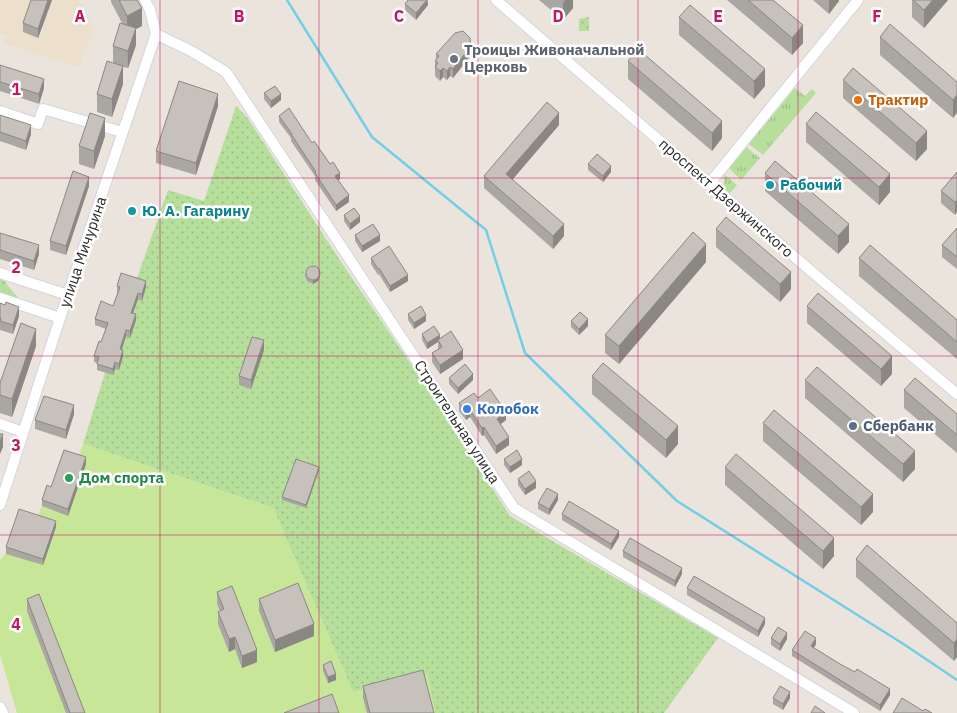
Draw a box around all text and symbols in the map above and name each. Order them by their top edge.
text: A [75,6,86,26]
text: B [234,6,245,26]
text: C [394,6,404,26]
text: D [552,6,564,26]
text: E [713,6,723,26]
text: F [872,6,882,26]
place label: Троицы Живоначальной Церковь [464,40,644,76]
marker: Троицы Живоначальной Церковь [448,53,460,65]
text: 1 [11,79,21,99]
place label: Трактир [868,90,928,109]
marker: Трактир [852,94,864,106]
street label: проспект Дзержинского [655,134,797,261]
place label: Рабочий [780,175,842,194]
marker: Рабочий [764,179,776,191]
street label: улица Мичурина [55,194,110,310]
place label: Ю. А. Гагарину [142,201,249,220]
marker: Ю. А. Гагарину [126,205,138,217]
text: 2 [11,257,21,277]
street label: Строительная улица [410,356,505,487]
place label: Колобок [477,399,539,418]
marker: Колобок [461,403,473,415]
place label: Сбербанк [863,416,934,435]
marker: Сбербанк [847,420,859,432]
text: 3 [11,435,21,455]
place label: Дом спорта [79,468,165,487]
marker: Дом спорта [63,472,75,484]
text: 4 [11,614,21,634]

